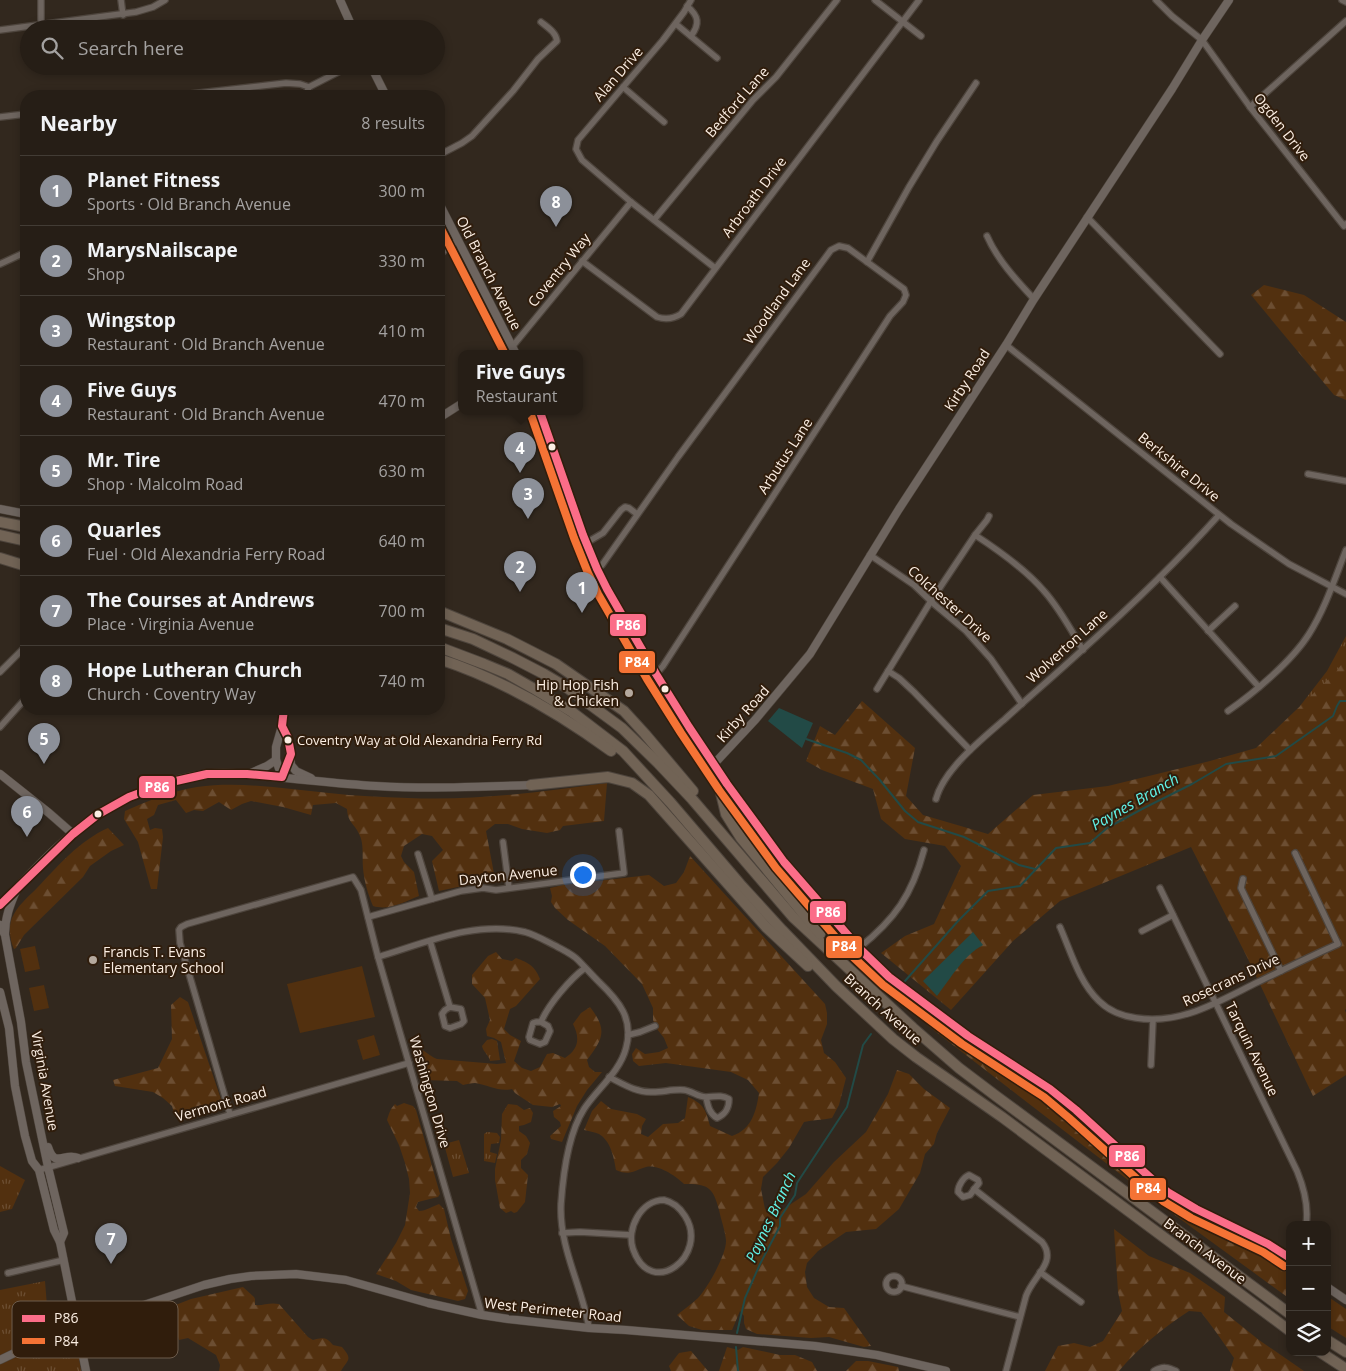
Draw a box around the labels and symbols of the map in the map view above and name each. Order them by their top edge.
street label: Alan Drive [589,42,647,105]
street label: Bedford Lane [701,62,773,141]
street label: Ogden Drive [1250,89,1315,165]
street label: Arbroath Drive [717,152,790,241]
pin: 8 [540,186,572,227]
street label: Old Branch Avenue [453,213,526,333]
street label: Coventry Way [523,228,595,311]
street label: Woodland Lane [739,254,814,348]
street label: Kirby Road [939,345,994,414]
street label: Arbutus Lane [753,414,816,497]
street label: Berkshire Drive [1134,428,1224,506]
pin: 4 [504,432,536,473]
unlabelled marker [547,442,557,452]
pin: 3 [512,478,544,519]
pin: 2 [504,551,536,592]
street label: Colchester Drive [904,561,997,647]
pin: 1 [566,572,598,613]
street label: Wolverton Lane [1022,604,1111,687]
line badge: P86 [609,613,647,637]
text: P86 [616,615,640,634]
line badge: P84 [618,650,656,674]
text: P84 [625,652,649,671]
place label: Hip Hop Fish & Chicken [536,675,619,710]
street label: Kirby Road [712,681,773,746]
unlabelled marker [660,684,670,694]
marker: Hip Hop Fish & Chicken [623,687,635,699]
pin: 5 [28,723,60,764]
place label: Coventry Way at Old Alexandria Ferry Rd [297,731,542,749]
marker: Coventry Way at Old Alexandria Ferry Rd [283,735,293,745]
water label: Paynes Branch [1087,768,1182,834]
line badge: P86 [138,775,176,799]
text: P86 [145,777,169,796]
pin: 6 [11,796,43,837]
unlabelled marker [93,809,103,819]
street label: Dayton Avenue [458,860,558,889]
your location [570,862,596,888]
line badge: P86 [809,900,847,924]
text: P86 [816,902,840,921]
line badge: P84 [825,935,863,959]
text: P84 [832,936,856,955]
place label: Francis T. Evans Elementary School [103,942,224,977]
street label: Rosecrans Drive [1179,949,1282,1010]
marker: Francis T. Evans Elementary School [87,954,99,966]
street label: Branch Avenue [840,969,927,1049]
street label: Tarquin Avenue [1221,998,1284,1099]
street label: Virginia Avenue [27,1030,64,1132]
street label: Washington Drive [405,1034,456,1150]
street label: Vermont Road [173,1081,269,1126]
line badge: P86 [1108,1144,1146,1168]
text: P86 [1115,1146,1139,1165]
water label: Paynes Branch [740,1168,800,1265]
line badge: P84 [1129,1177,1167,1201]
text: P84 [1136,1178,1160,1197]
street label: Branch Avenue [1160,1213,1251,1288]
pin: 7 [95,1223,127,1264]
street label: West Perimeter Road [483,1293,623,1326]
legend [12,1301,178,1358]
text: P86 [54,1308,78,1327]
text: P84 [54,1331,78,1350]

